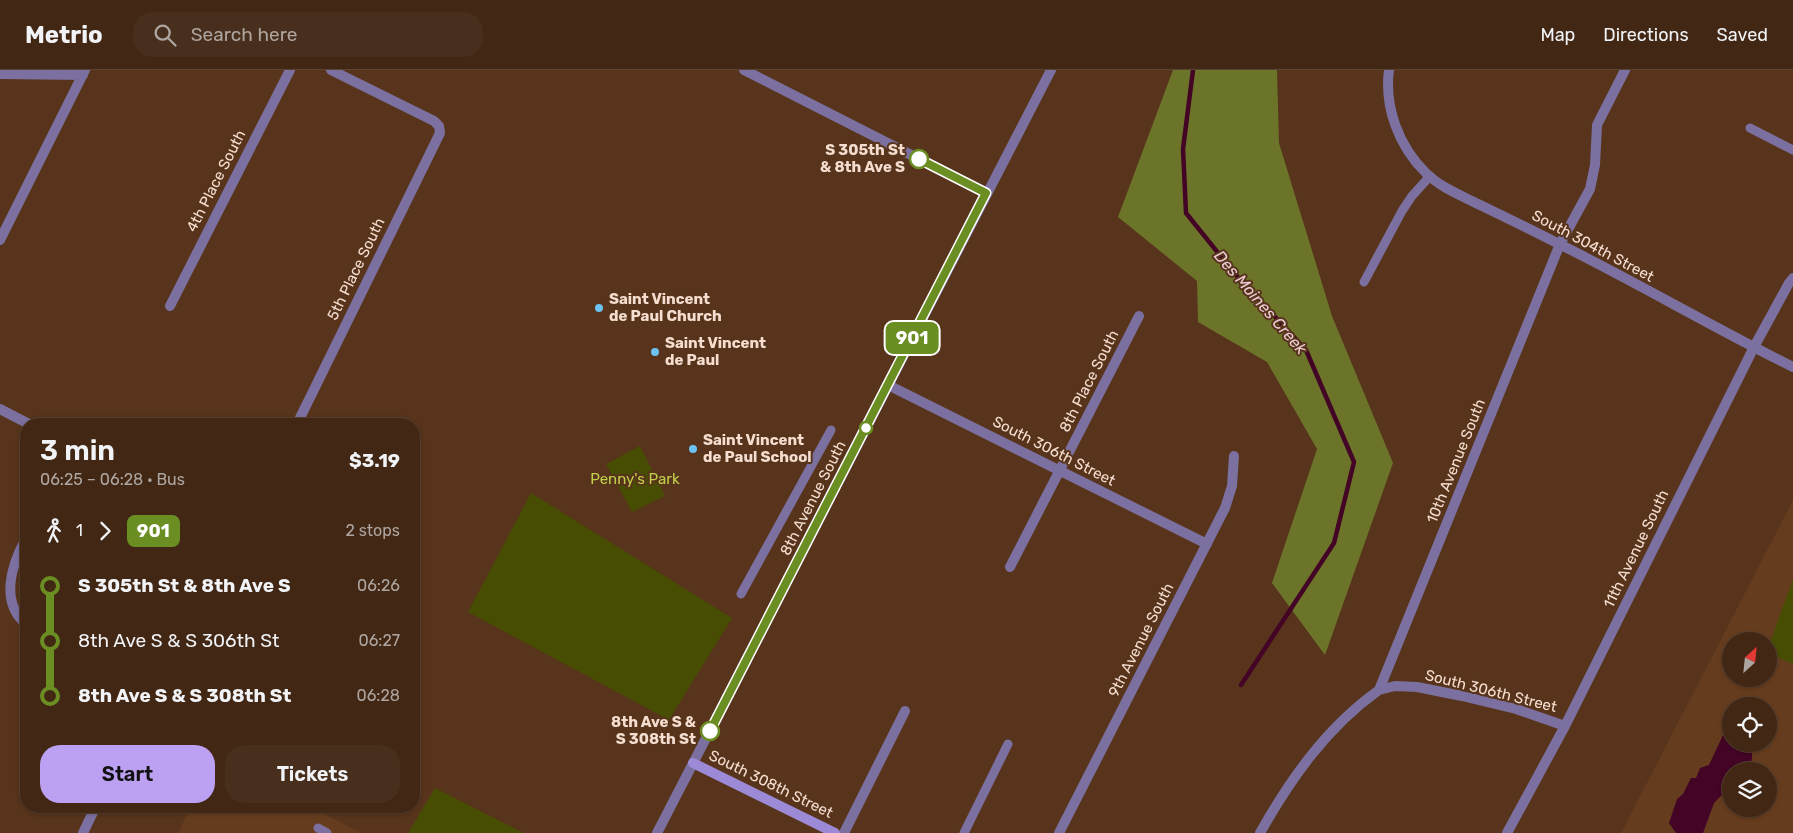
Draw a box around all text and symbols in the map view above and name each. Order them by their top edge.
search box [133,12,483,57]
text: Metrio [25,21,103,49]
icon: search [151,21,179,49]
text: Search here [191,23,297,46]
text: Map [1540,24,1575,46]
text: Directions [1603,24,1689,46]
text: Saved [1717,24,1768,46]
street label: 4th Place South [183,127,249,235]
place label: S 305th St & 8th Ave S [820,141,905,176]
marker: S 305th St & 8th Ave S [909,149,929,169]
street label: South 304th Street [1529,206,1657,286]
street label: 5th Place South [323,215,389,323]
water label: Des Moines Creek [1210,246,1311,359]
place label: Saint Vincent de Paul Church [609,290,722,325]
marker: Saint Vincent de Paul Church [593,302,605,314]
line badge: 901 [883,322,941,354]
text: 901 [896,327,928,349]
street label: 8th Place South [1056,327,1122,435]
place label: Saint Vincent de Paul [665,334,766,369]
marker: Saint Vincent de Paul [649,346,661,358]
street label: 10th Avenue South [1423,396,1489,526]
street label: South 306th Street [990,412,1118,490]
unlabelled marker [859,421,873,435]
place label: Saint Vincent de Paul School [703,431,812,466]
text: 3 min [40,434,115,467]
street label: 8th Avenue South [776,438,850,558]
marker: Saint Vincent de Paul School [687,443,699,455]
text: $3.19 [349,449,400,472]
text: 06:25 – 06:28 · Bus [40,470,185,489]
park label: Penny's Park [590,470,680,488]
street label: 11th Avenue South [1600,487,1672,611]
icon: walk [40,517,68,545]
icon: forward [91,517,119,545]
text: 901 [137,520,170,542]
text: 1 [76,521,83,540]
text: 2 stops [345,521,400,540]
text: S 305th St & 8th Ave S [78,574,291,597]
text: 06:26 [357,576,400,595]
street label: 9th Avenue South [1105,580,1177,700]
text: 8th Ave S & S 306th St [78,629,279,652]
text: 06:27 [358,631,400,650]
north arrow [1722,632,1778,688]
map controls [1722,632,1777,817]
street label: South 306th Street [1423,666,1559,716]
text: 8th Ave S & S 308th St [78,684,291,707]
text: 06:28 [357,686,400,705]
button: locate [1722,697,1777,752]
place label: 8th Ave S & S 308th St [611,713,696,748]
marker: 8th Ave S & S 308th St [700,721,720,741]
button: Start [40,745,215,803]
button: Tickets [225,745,400,803]
street label: South 308th Street [706,746,836,822]
button: layers [1722,762,1777,817]

